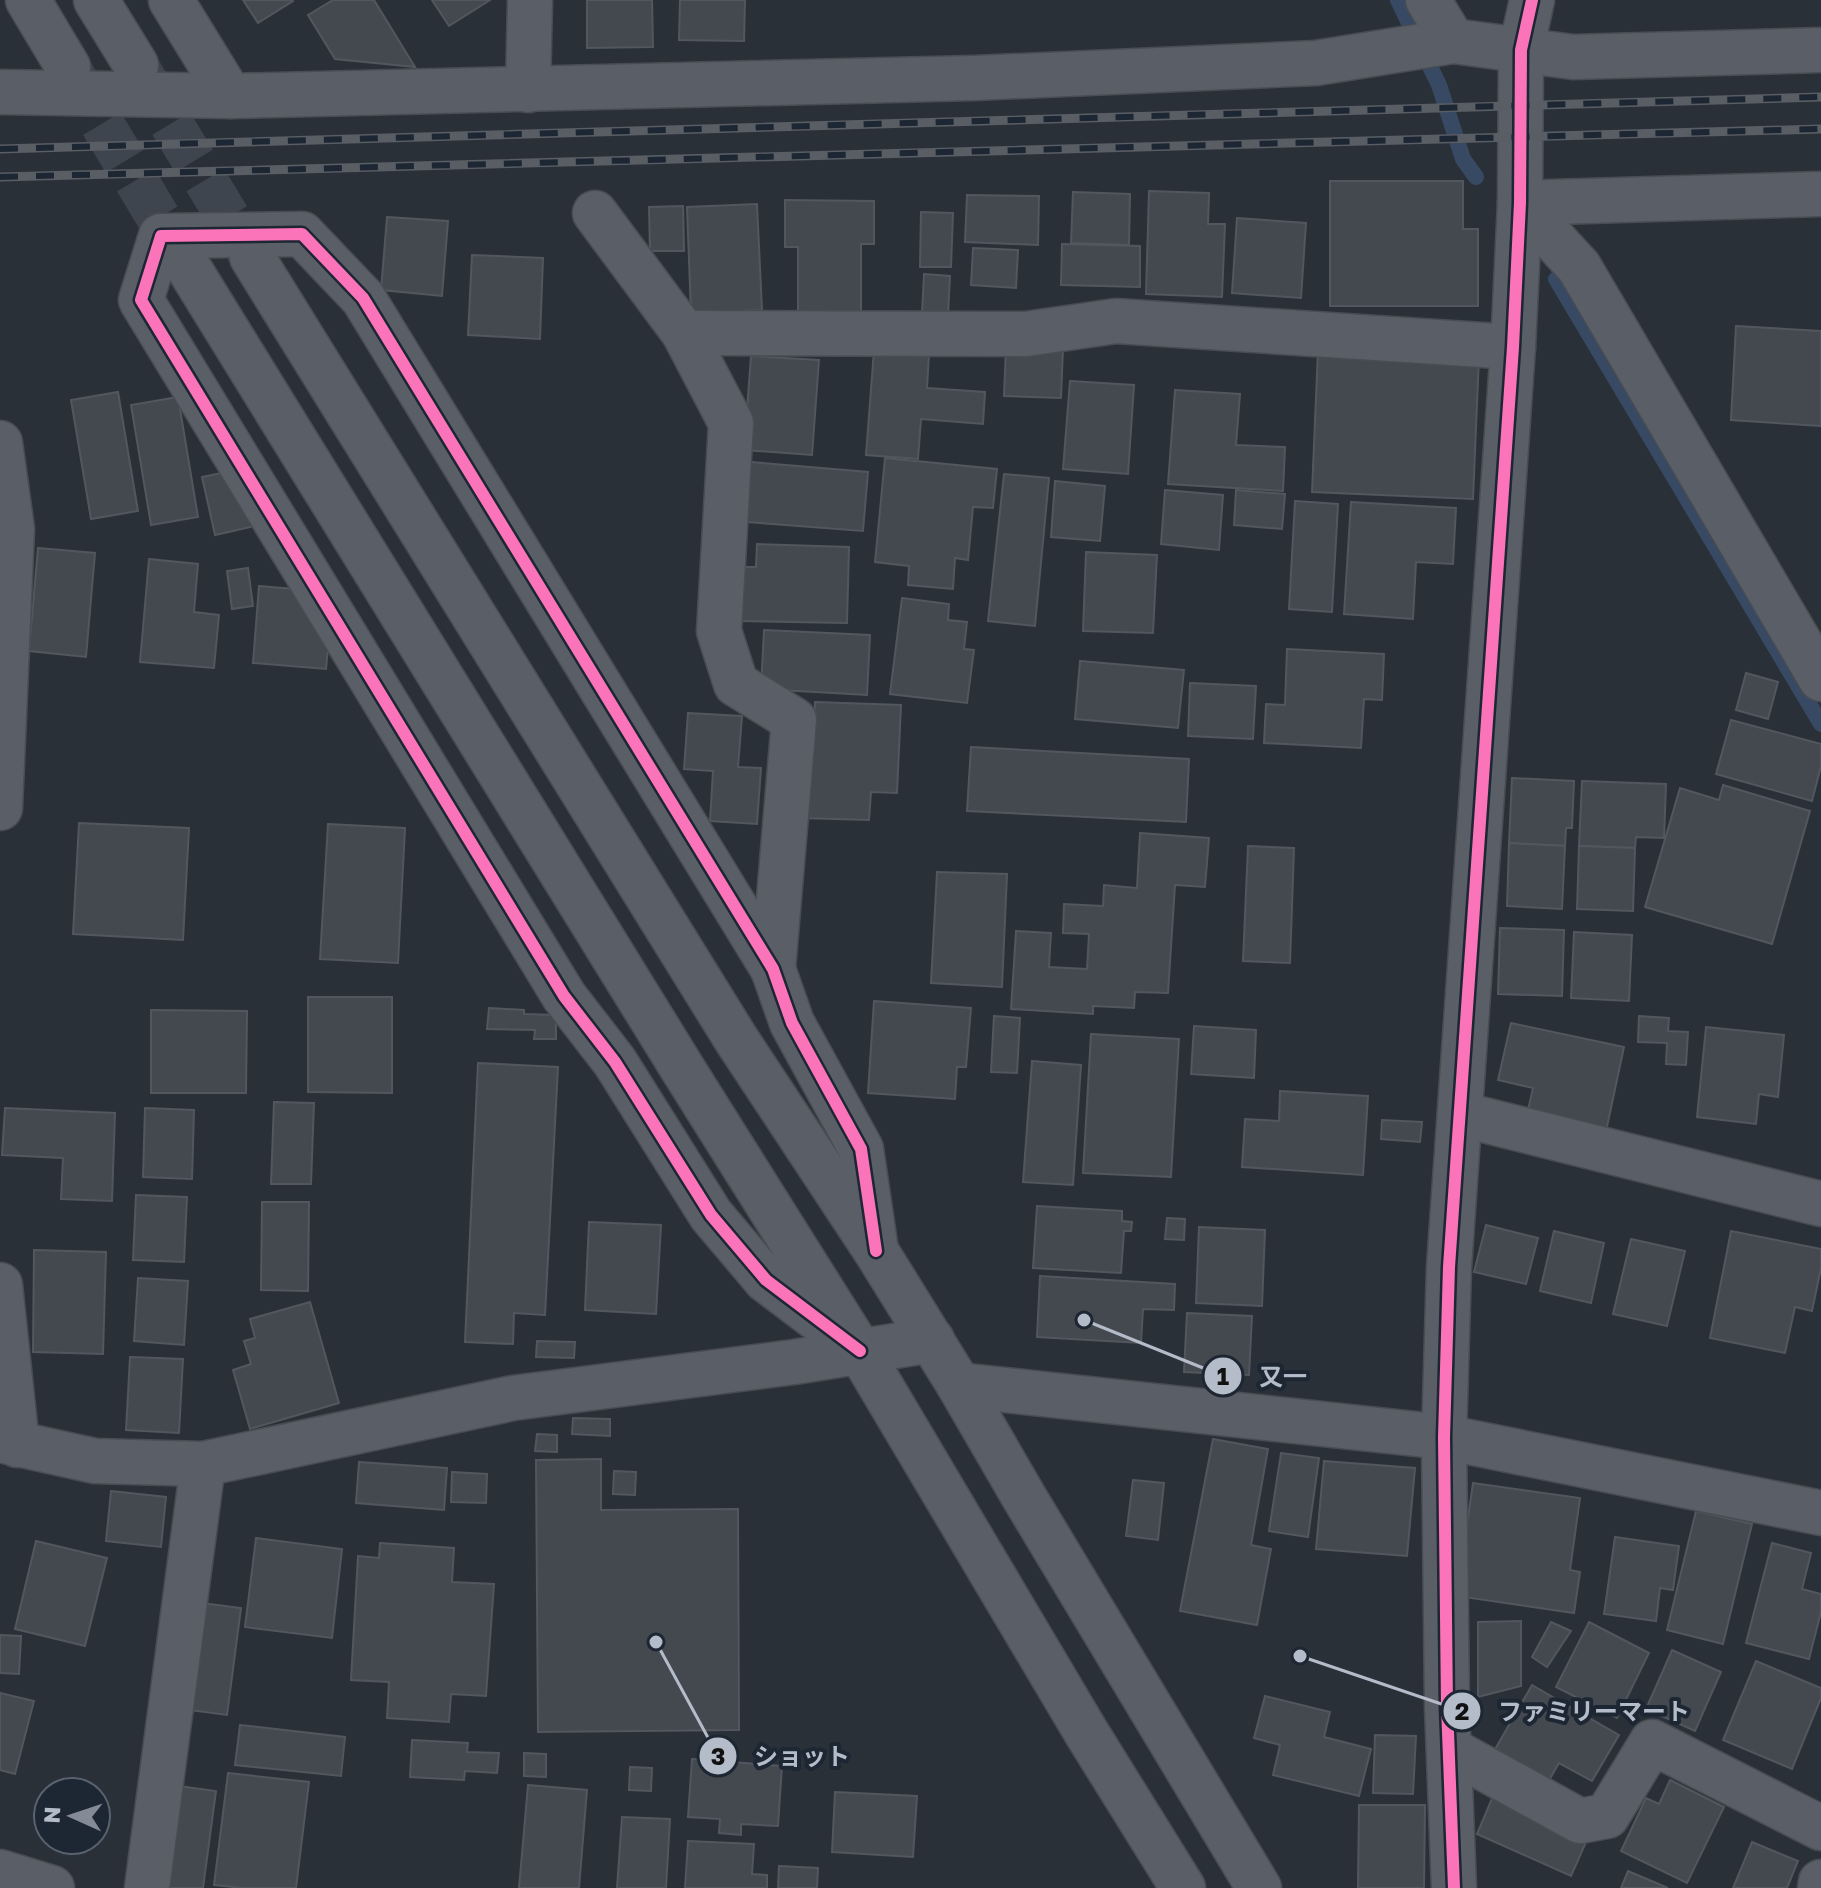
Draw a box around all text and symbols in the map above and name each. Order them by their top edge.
callout: 又一 [1203,1352,1323,1400]
text: 1 [1217,1361,1229,1390]
text: 又一 [1259,1361,1307,1390]
callout: ファミリーマート [1442,1687,1706,1735]
text: 2 [1455,1696,1469,1725]
text: ファミリーマート [1498,1696,1690,1725]
callout: ショット [698,1732,866,1780]
text: 3 [711,1741,725,1770]
text: ショット [754,1741,850,1770]
north arrow [32,1776,112,1856]
text: N [38,1806,65,1824]

